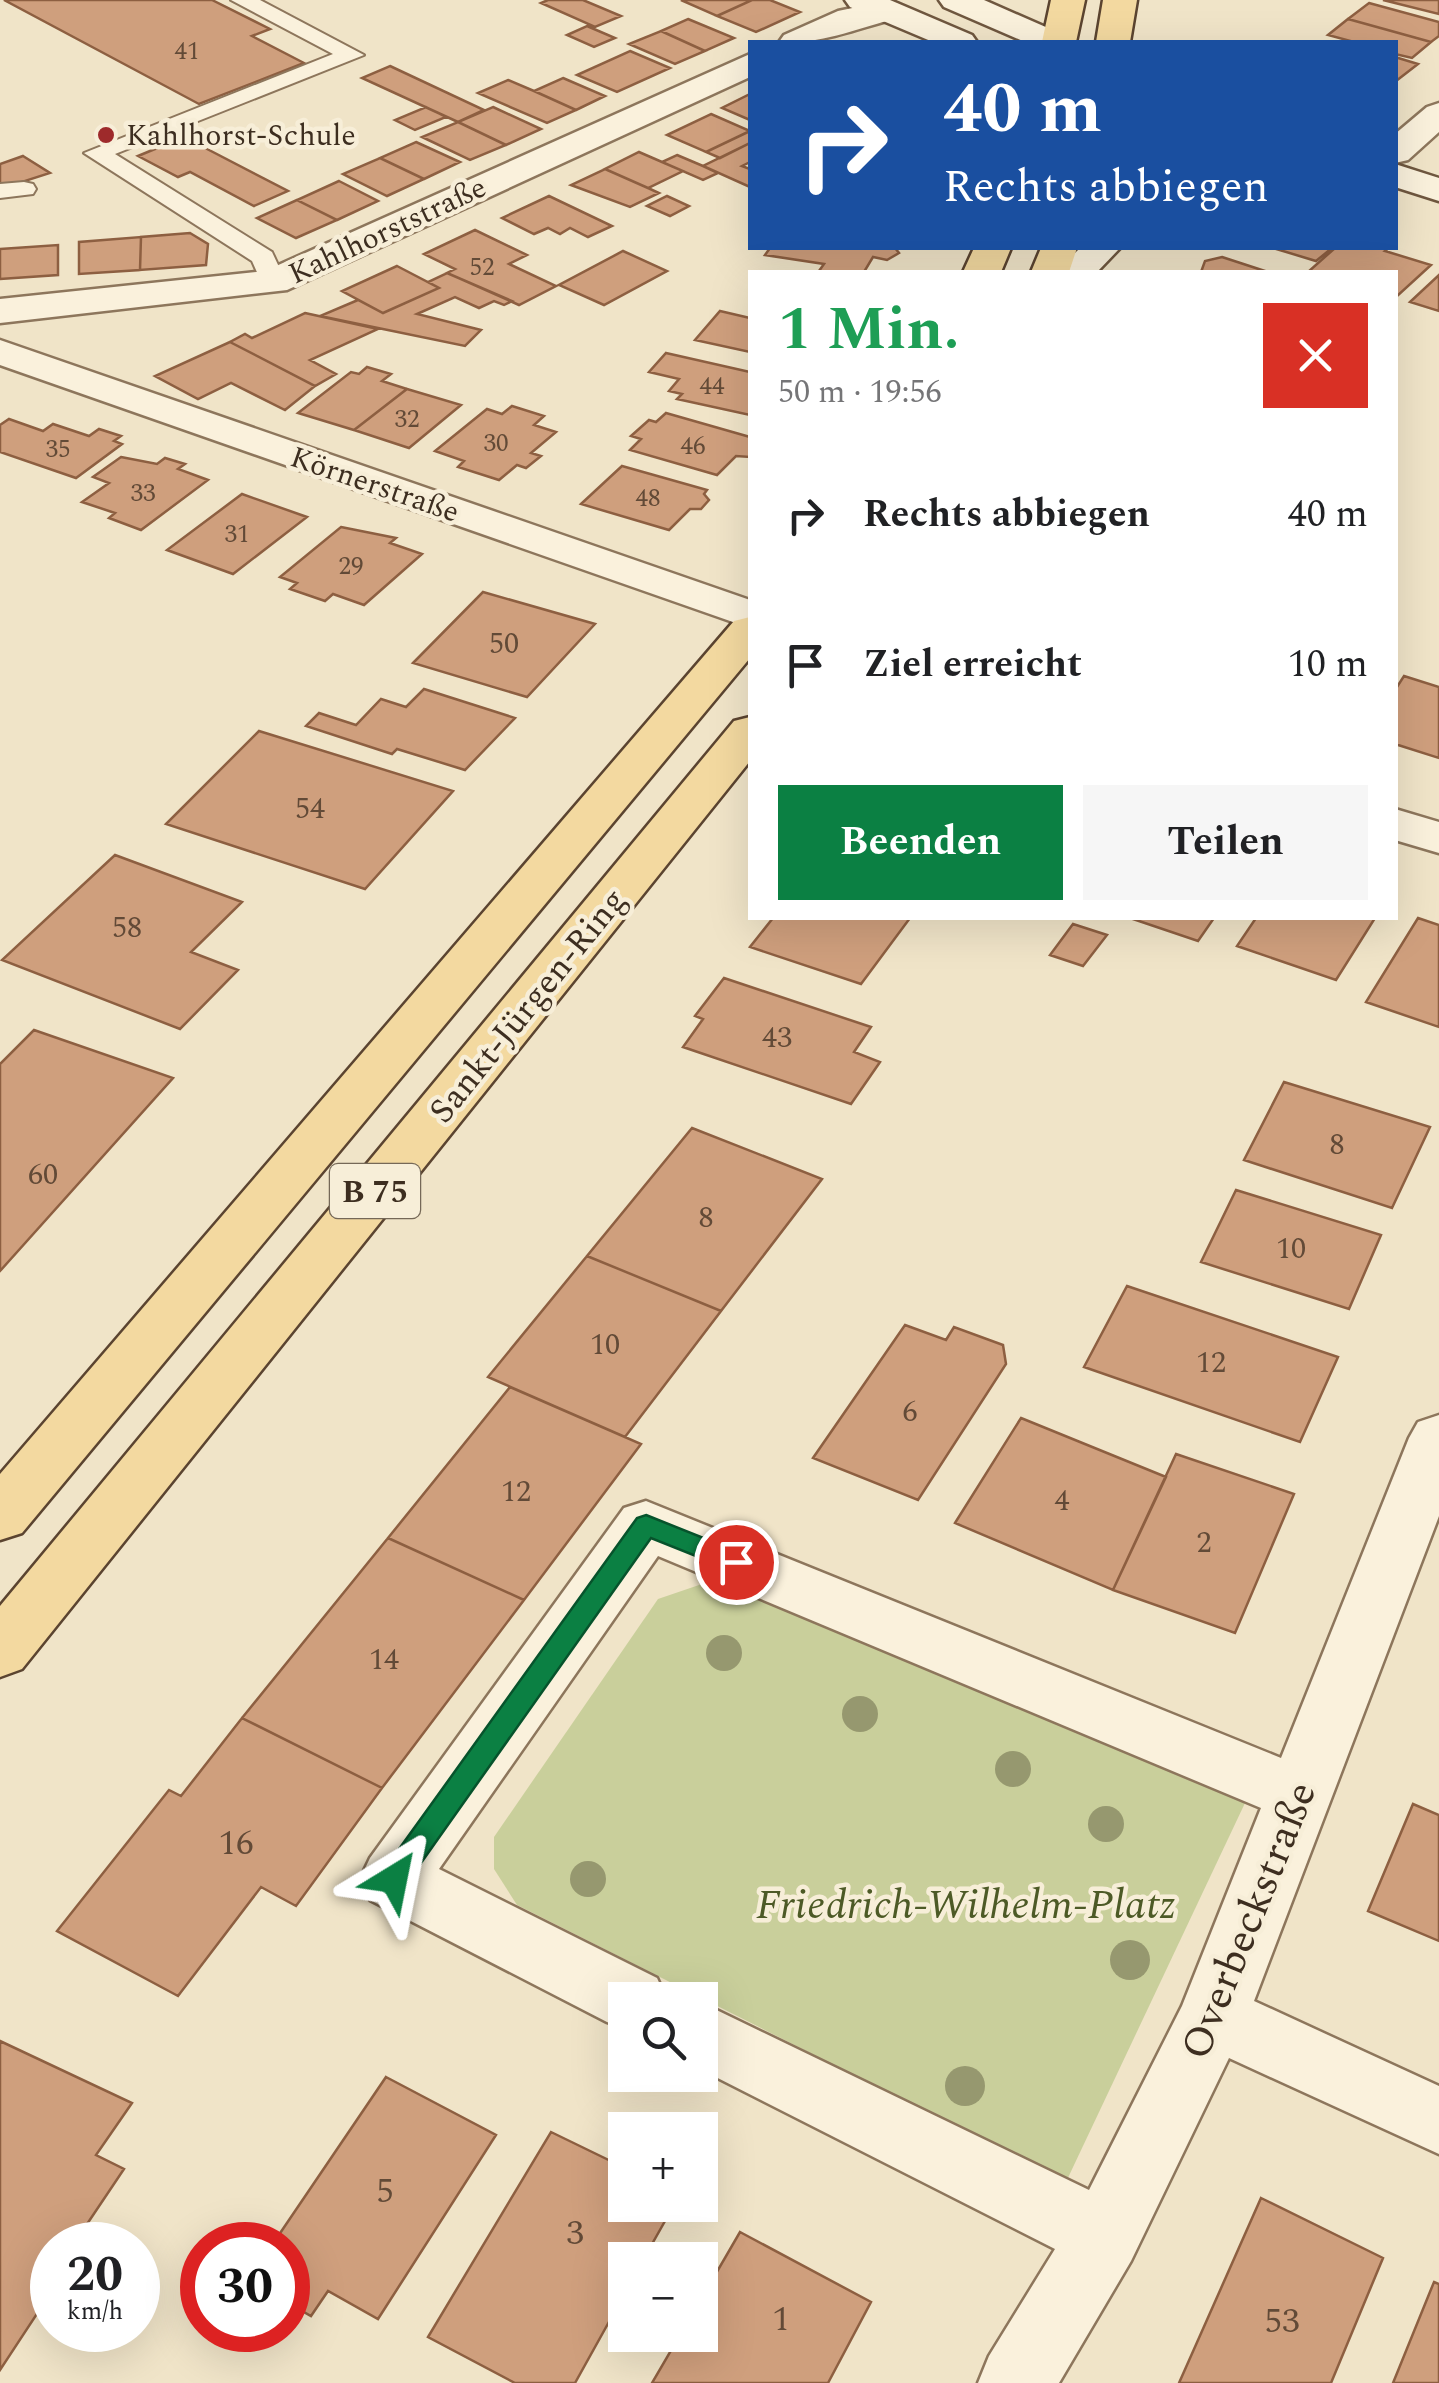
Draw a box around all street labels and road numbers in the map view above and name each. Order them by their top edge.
street label: Kahlhorststraße [281,165,494,297]
street label: Körnerstraße [284,435,465,535]
street label: Sankt-Jürgen-Ring [416,877,640,1135]
road number: B 75 [330,1164,420,1218]
street label: Overbeckstraße [1165,1772,1334,2069]

